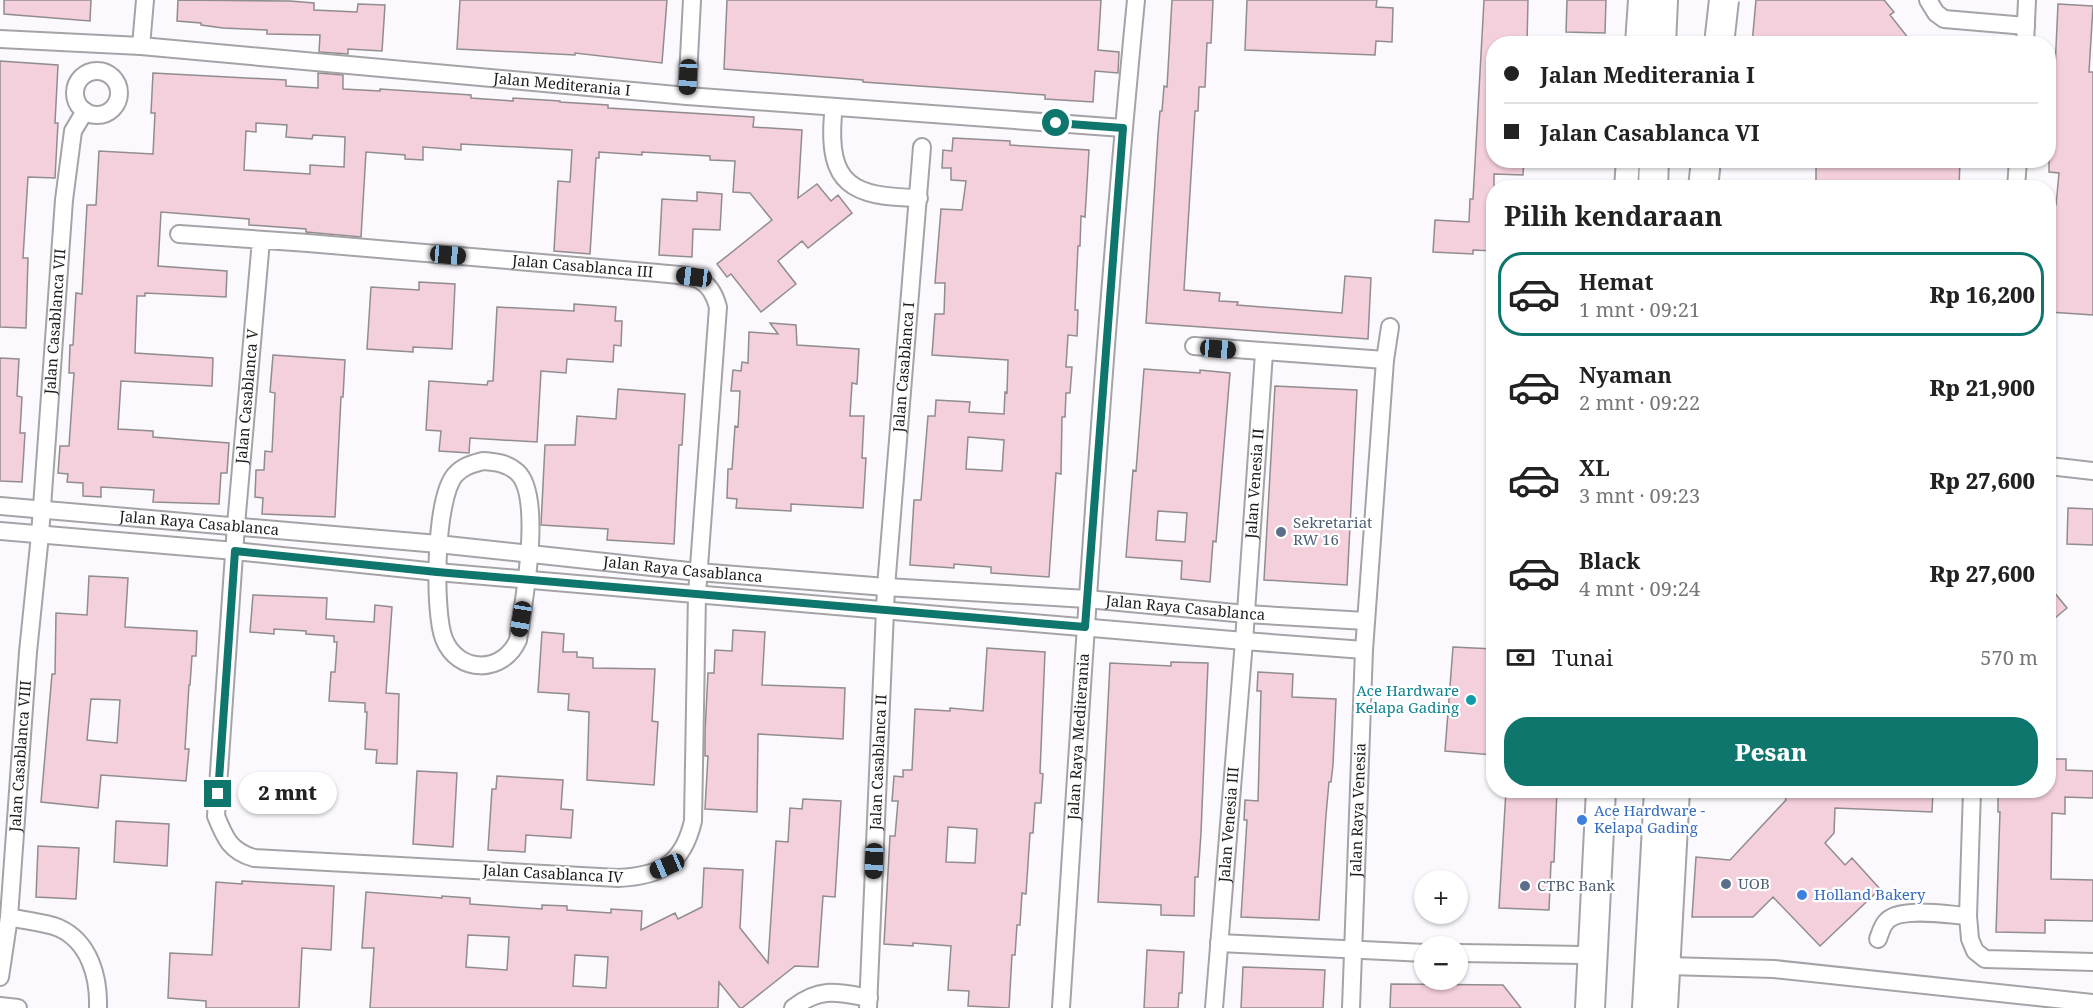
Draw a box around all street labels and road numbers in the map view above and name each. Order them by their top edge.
street label: Jalan Mediterania I [492,67,632,100]
street label: Jalan Casablanca VII [39,248,70,396]
street label: Jalan Casablanca III [510,249,654,282]
street label: Jalan Casablanca I [888,301,918,434]
street label: Jalan Casablanca V [230,327,262,466]
street label: Jalan Venesia II [1240,428,1268,540]
street label: Jalan Raya Casablanca [118,505,280,539]
street label: Jalan Raya Casablanca [601,551,764,586]
street label: Jalan Raya Casablanca [1104,590,1266,624]
street label: Jalan Raya Mediterania [1062,653,1093,821]
street label: Jalan Casablanca VIII [4,680,35,833]
street label: Jalan Casablanca II [865,694,890,832]
street label: Jalan Raya Venesia [1345,743,1370,879]
street label: Jalan Venesia III [1213,766,1243,884]
street label: Jalan Casablanca IV [481,859,625,887]

